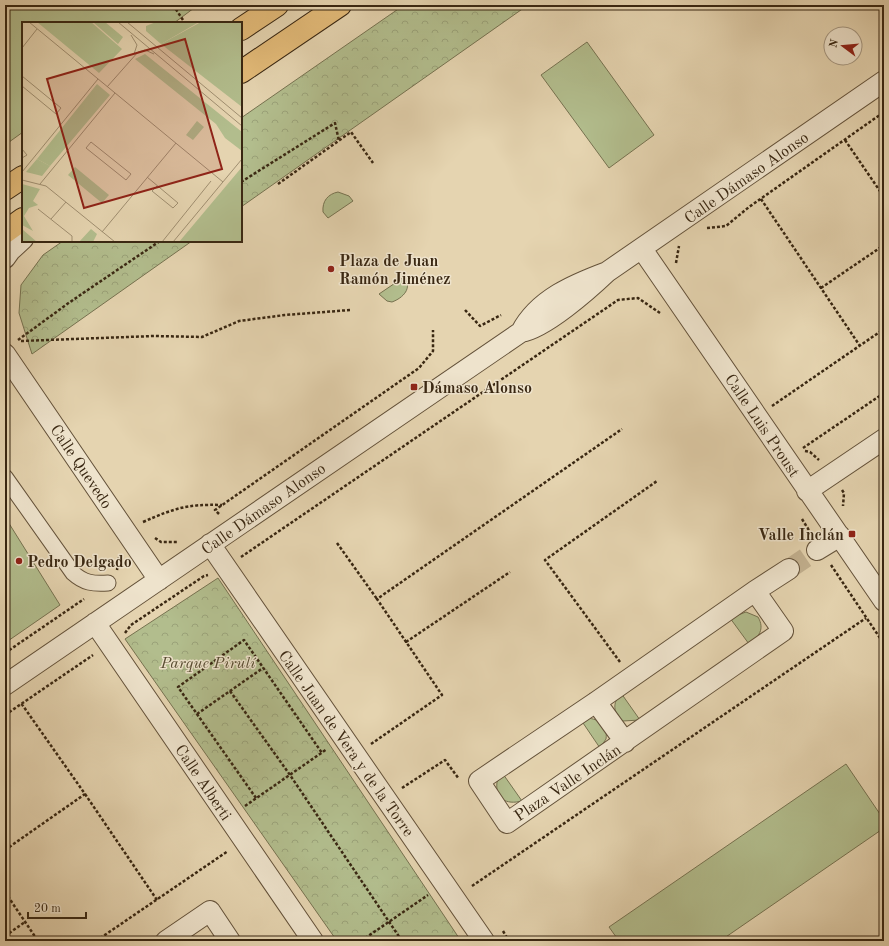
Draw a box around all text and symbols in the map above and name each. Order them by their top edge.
inset map [22,22,242,242]
north arrow [823,26,863,66]
text: N [828,38,841,49]
street label: Calle Dámaso Alonso [682,130,812,227]
place label: Plaza de Juan Ramón Jiménez [339,254,451,288]
marker: Plaza de Juan Ramón Jiménez [326,264,336,274]
street label: Calle Luis Proust [721,372,802,481]
place label: Dámaso Alonso [422,381,532,397]
marker: Dámaso Alonso [409,382,419,392]
street label: Calle Quevedo [46,422,114,512]
street label: Calle Dámaso Alonso [199,461,329,558]
place label: Valle Inclán [758,528,844,544]
marker: Valle Inclán [847,529,857,539]
place label: Pedro Delgado [27,555,132,571]
marker: Pedro Delgado [14,556,24,566]
street label: Calle Juan de Vera y de la Torre [275,648,416,840]
park label: Parque Pirulí [160,656,257,672]
street label: Calle Alberti [171,742,233,824]
street label: Plaza Valle Inclán [512,742,625,825]
scale bar [28,894,86,920]
text: 20 m [34,903,61,915]

